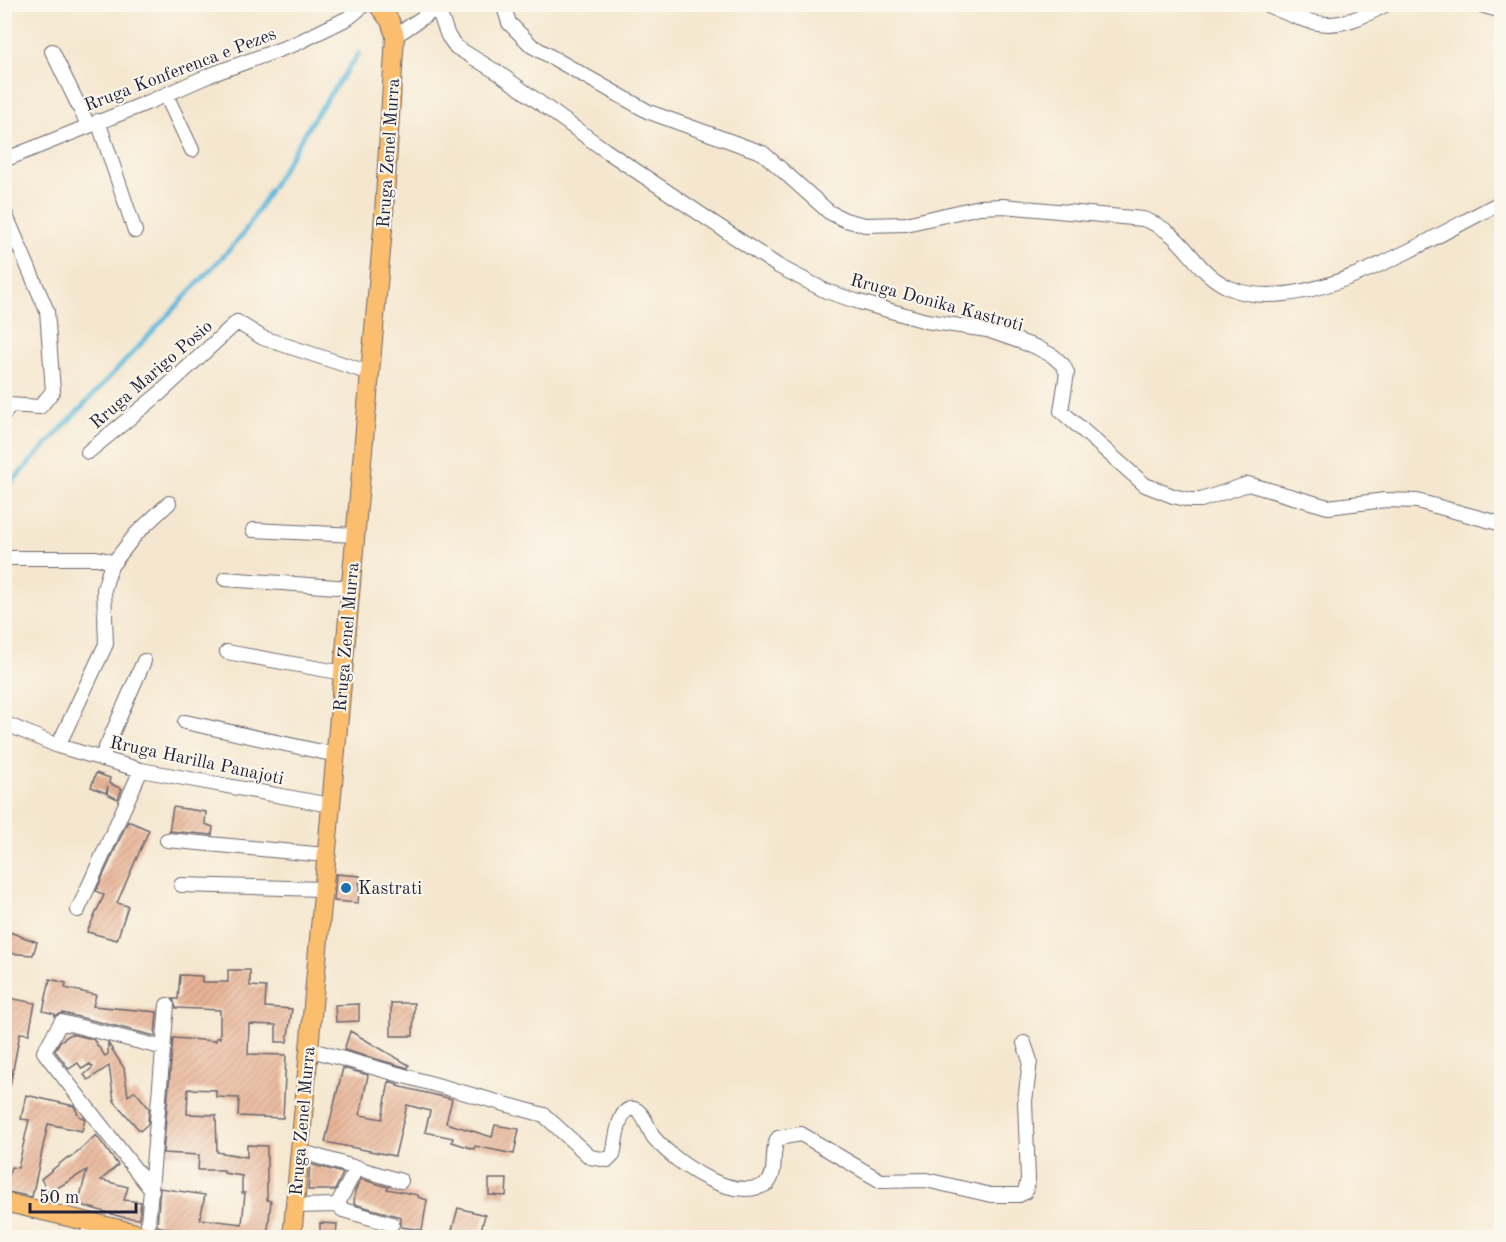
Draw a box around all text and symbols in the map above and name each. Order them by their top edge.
street label: Rruga Konferenca e Pezes [82,25,279,115]
street label: Rruga Zenel Murra [375,78,403,228]
street label: Rruga Donika Kastroti [848,271,1025,335]
street label: Rruga Marigo Posio [87,317,216,432]
street label: Rruga Zenel Murra [332,562,362,712]
street label: Rruga Harilla Panajoti [108,734,286,788]
place label: Kastrati [358,880,422,898]
marker: Kastrati [339,881,353,895]
street label: Rruga Zenel Murra [288,1046,318,1196]
scale bar [30,1176,136,1214]
text: 50 m [39,1189,79,1207]

